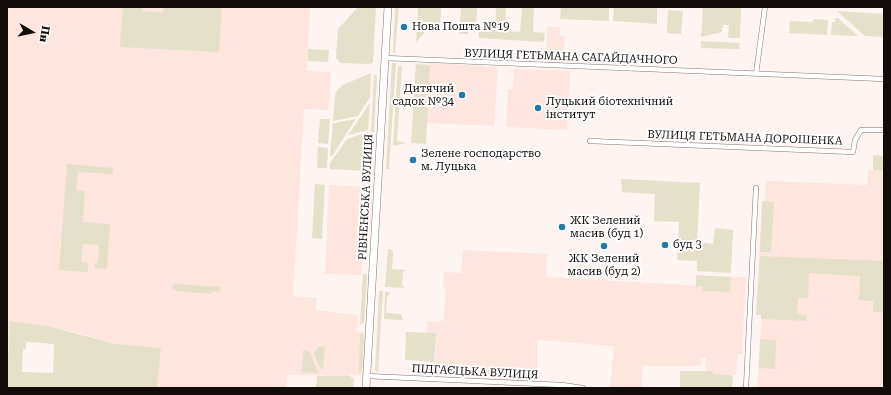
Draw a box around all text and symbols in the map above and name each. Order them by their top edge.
north arrow [12,12,52,52]
place label: Нова Пошта №19 [412,20,509,34]
marker: Нова Пошта №19 [399,22,409,32]
text: Пн [37,25,52,43]
street label: ВУЛИЦЯ ГЕТЬМАНА САГАЙДАЧНОГО [464,47,678,67]
place label: Дитячий садок №34 [392,82,454,108]
marker: Дитячий садок №34 [457,90,467,100]
place label: Луцький біотехнічний інститут [546,95,673,121]
marker: Луцький біотехнічний інститут [533,103,543,113]
street label: ВУЛИЦЯ ГЕТЬМАНА ДОРОШЕНКА [647,128,843,148]
street label: РІВНЕНСЬКА ВУЛИЦЯ [356,134,376,260]
place label: Зелене господарство м. Луцька [421,147,541,173]
marker: Зелене господарство м. Луцька [408,155,418,165]
place label: ЖК Зелений масив (буд 1) [570,214,643,240]
marker: ЖК Зелений масив (буд 1) [557,222,567,232]
place label: буд 3 [673,238,702,252]
marker: буд 3 [660,240,670,250]
marker: ЖК Зелений масив (буд 2) [599,241,609,251]
place label: ЖК Зелений масив (буд 2) [567,252,641,278]
street label: ПІДГАЄЦЬКА ВУЛИЦЯ [411,362,539,382]

